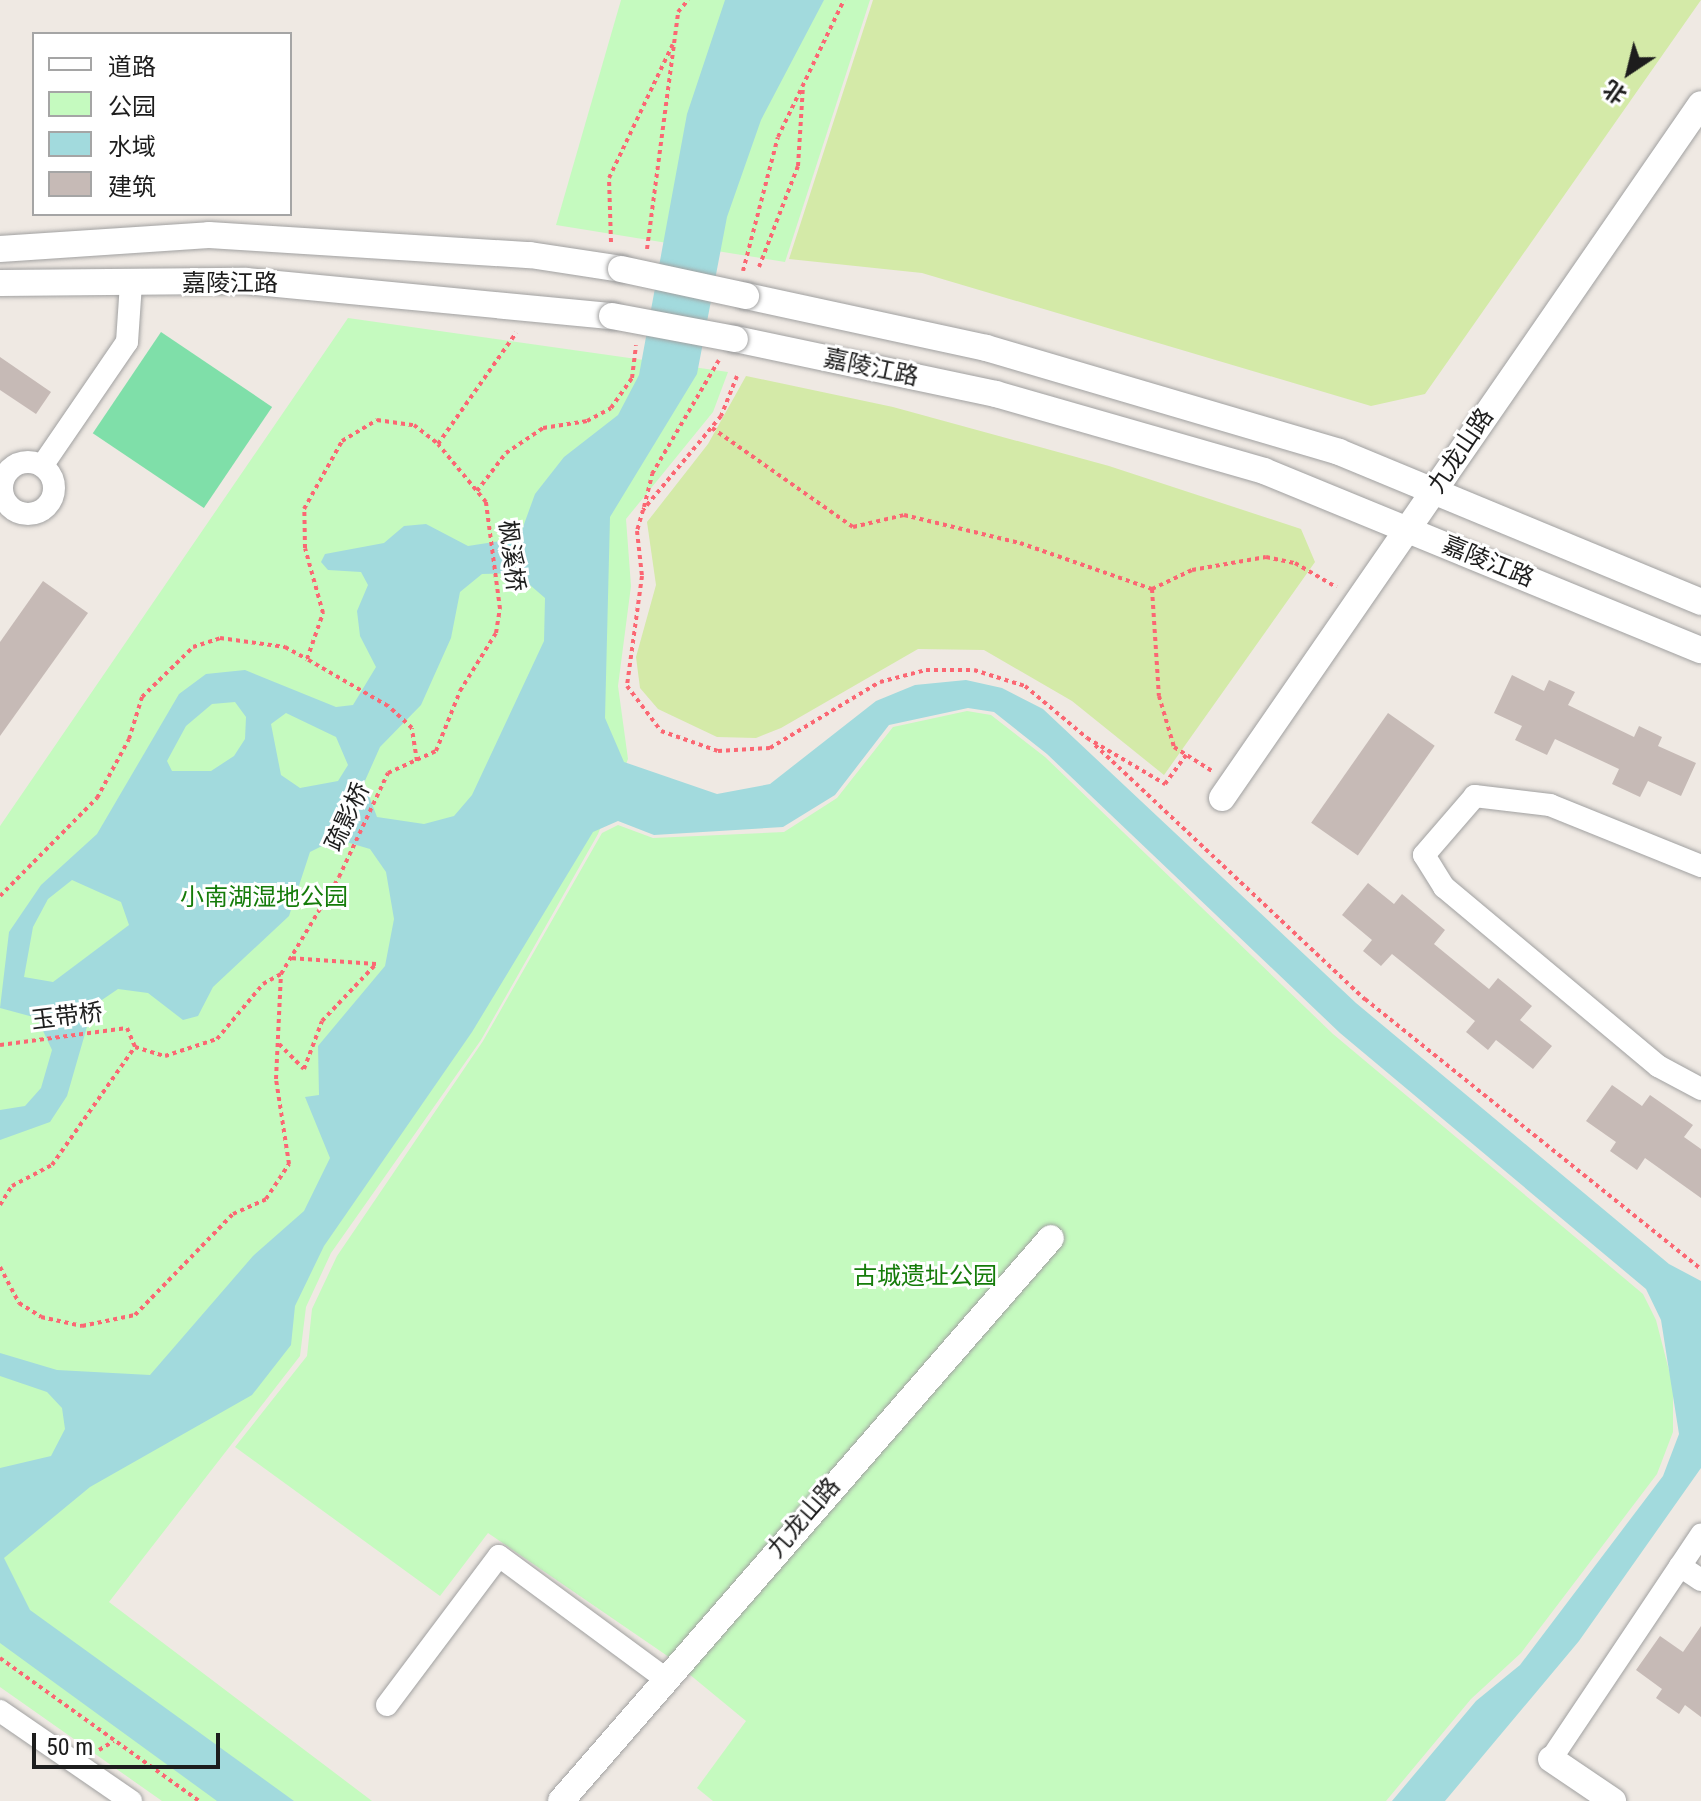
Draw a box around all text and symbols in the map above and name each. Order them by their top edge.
legend [32,32,292,216]
north arrow [1589,32,1669,112]
text: 道路 [108,53,156,81]
text: 北 [1599,76,1631,109]
text: 公园 [108,93,156,121]
text: 水域 [108,133,156,161]
text: 建筑 [108,173,156,201]
street label: 嘉陵江路 [182,270,278,298]
street label: 嘉陵江路 [821,344,921,392]
street label: 九龙山路 [1422,403,1500,499]
street label: 枫溪桥 [492,519,530,593]
street label: 嘉陵江路 [1438,531,1538,593]
street label: 疏影桥 [320,778,376,856]
park label: 小南湖湿地公园 [180,884,348,912]
street label: 玉带桥 [30,998,104,1036]
park label: 古城遗址公园 [853,1263,997,1291]
street label: 九龙山路 [762,1472,846,1564]
scale bar [36,1717,224,1767]
text: 50 m [46,1733,93,1761]

